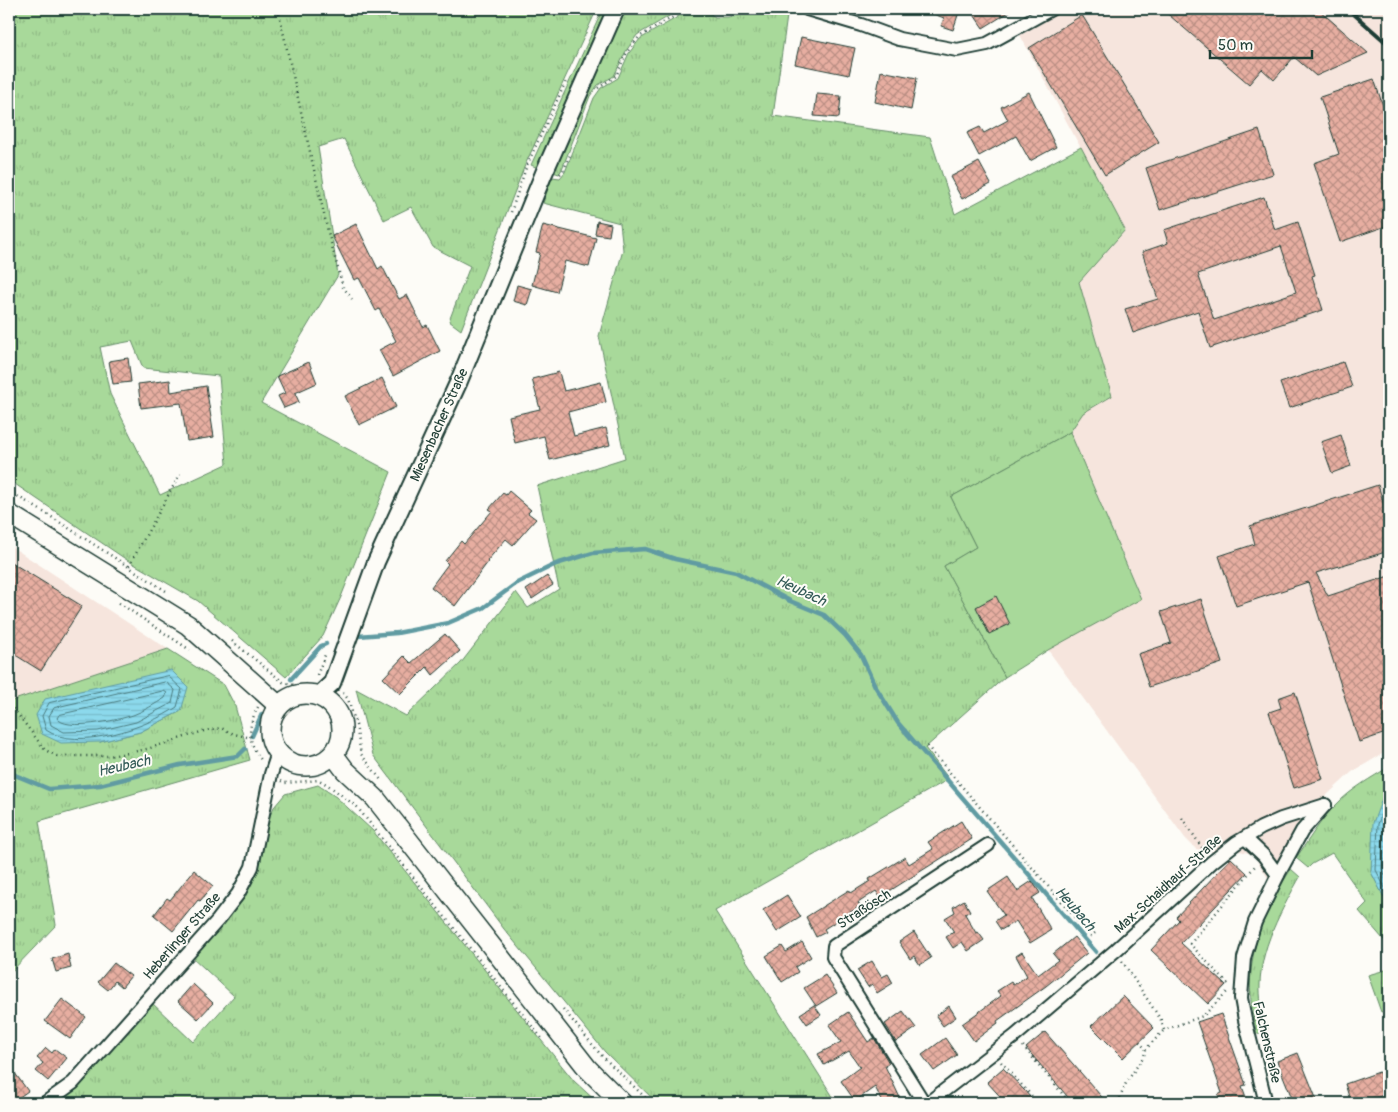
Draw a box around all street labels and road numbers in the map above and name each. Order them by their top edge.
street label: Miesenbacher Straße [406,366,472,484]
street label: Max-Schaidhauf-Straße [1111,831,1225,937]
street label: Straßösch [834,885,894,933]
street label: Heberlinger Straße [140,889,224,983]
street label: Falchenstraße [1249,999,1285,1085]

